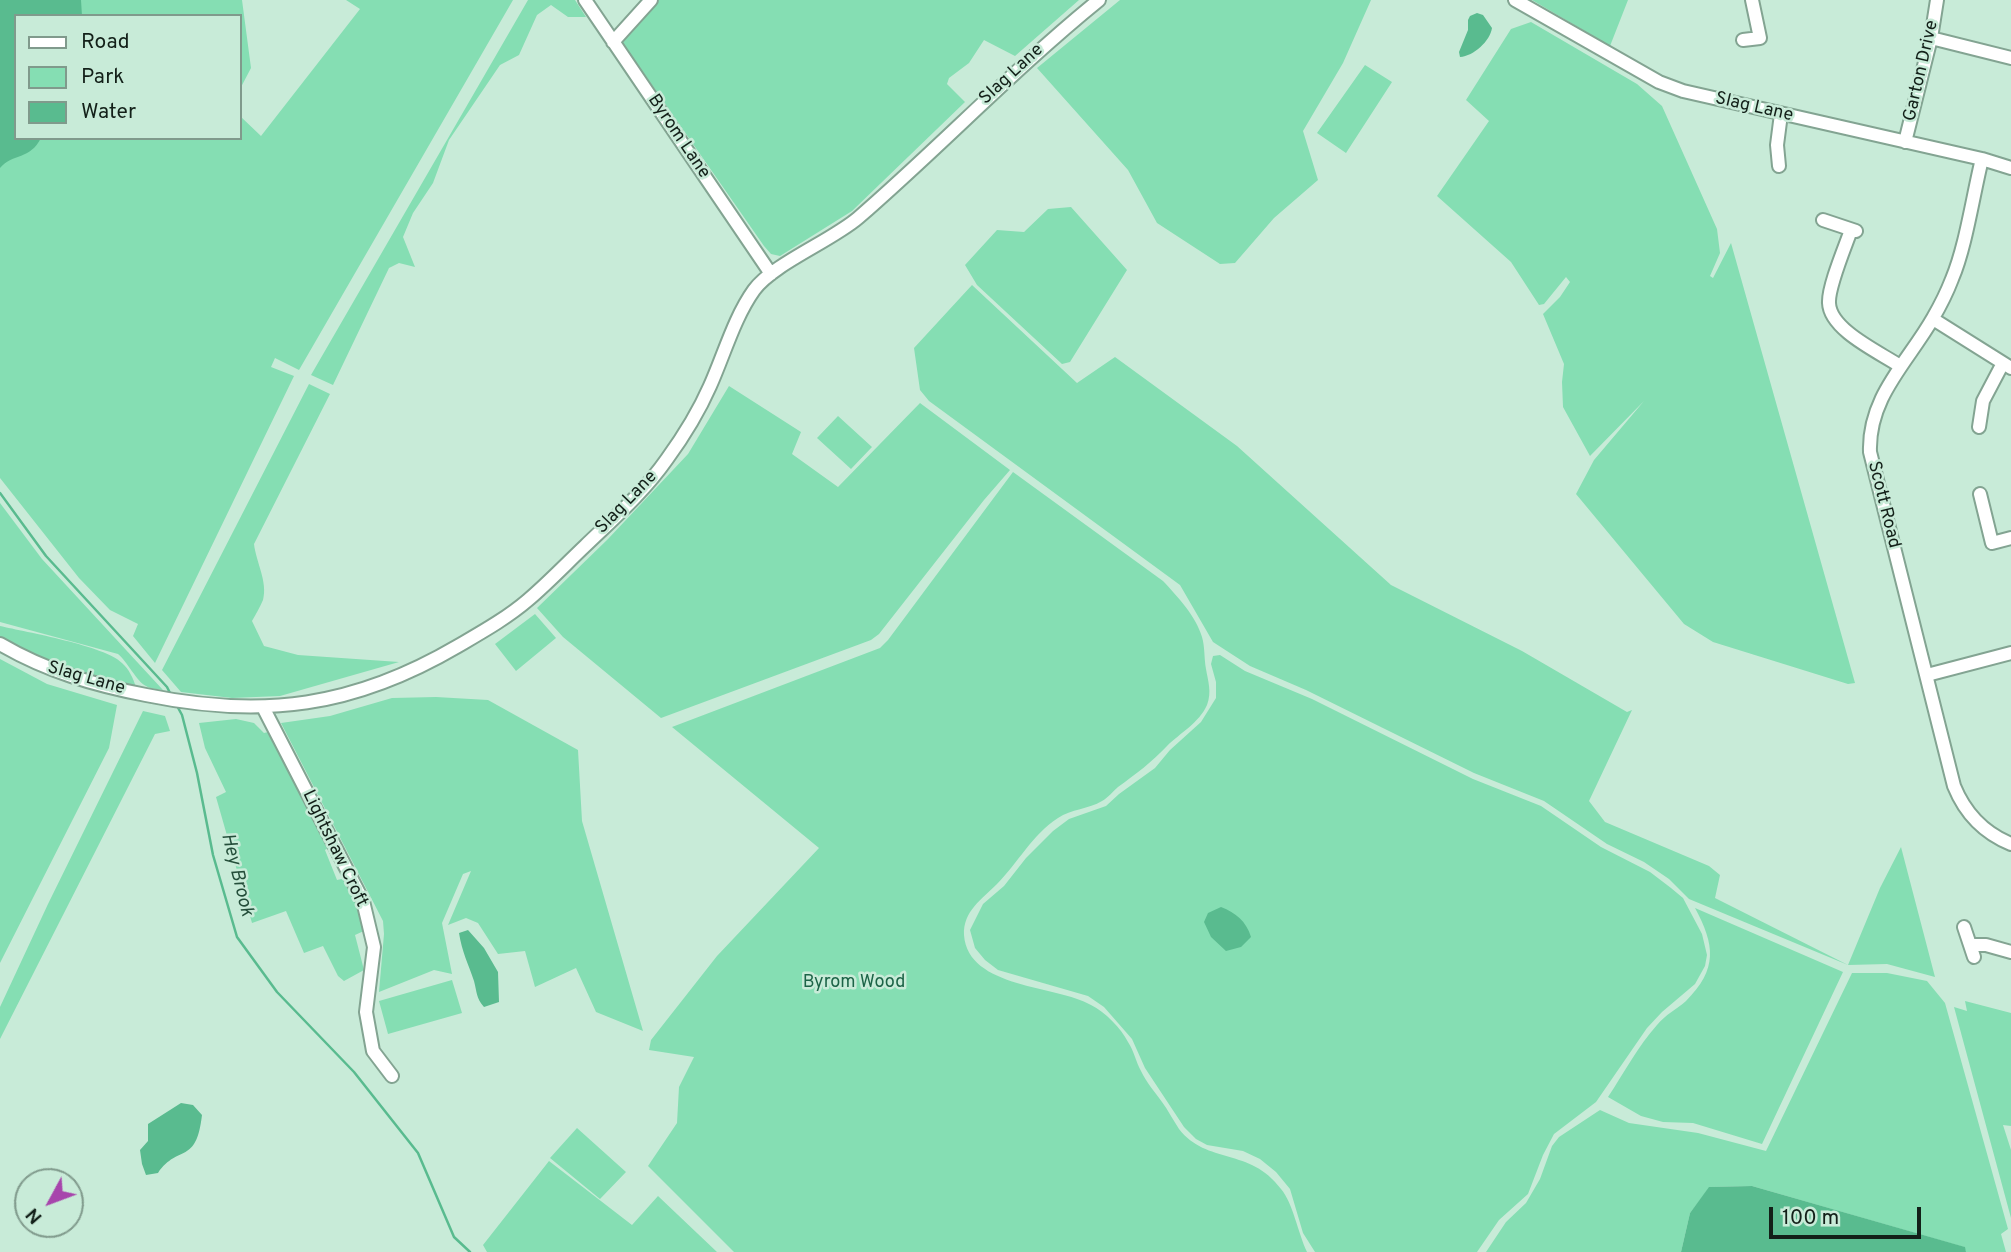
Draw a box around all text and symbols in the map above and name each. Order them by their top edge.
legend [14,14,242,140]
street label: Garton Drive [1900,18,1944,124]
text: Road [81,29,130,56]
street label: Slag Lane [976,40,1048,110]
text: Park [81,64,124,91]
street label: Slag Lane [1713,89,1795,127]
street label: Byrom Lane [642,91,714,183]
text: Water [81,99,136,126]
street label: Scott Road [1862,459,1904,551]
street label: Slag Lane [592,467,662,539]
street label: Slag Lane [45,658,127,700]
street label: Lightshaw Croft [296,787,372,911]
water label: Hey Brook [215,831,257,919]
park label: Byrom Wood [803,972,905,994]
north arrow [14,1168,84,1238]
scale bar [1773,1192,1925,1236]
text: N [21,1202,48,1228]
text: 100 m [1782,1205,1839,1232]

